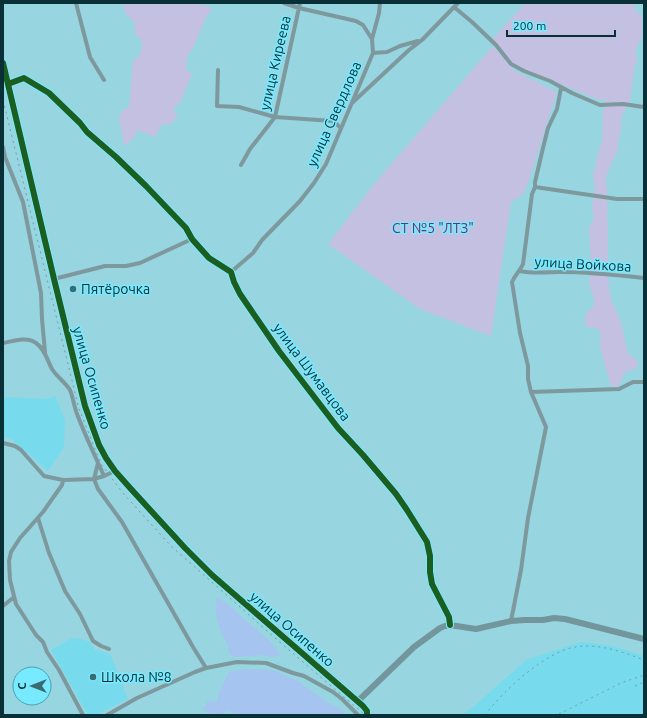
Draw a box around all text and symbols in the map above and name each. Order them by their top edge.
scale bar [507,12,615,38]
street label: улица Киреева [256,14,294,112]
text: 200 m [513,19,546,32]
street label: улица Свердлова [304,59,364,169]
park label: СТ №5 "ЛТЗ" [392,220,474,236]
street label: улица Войкова [534,253,632,275]
place label: Пятёрочка [81,281,150,297]
marker: Пятёрочка [68,284,78,294]
street label: улица Шумавцова [270,320,354,424]
street label: улица Осипенко [70,325,114,431]
street label: улица Осипенко [247,588,337,670]
north arrow [12,666,52,706]
place label: Школа №8 [101,669,172,685]
marker: Школа №8 [88,672,98,682]
text: С [16,682,28,690]

